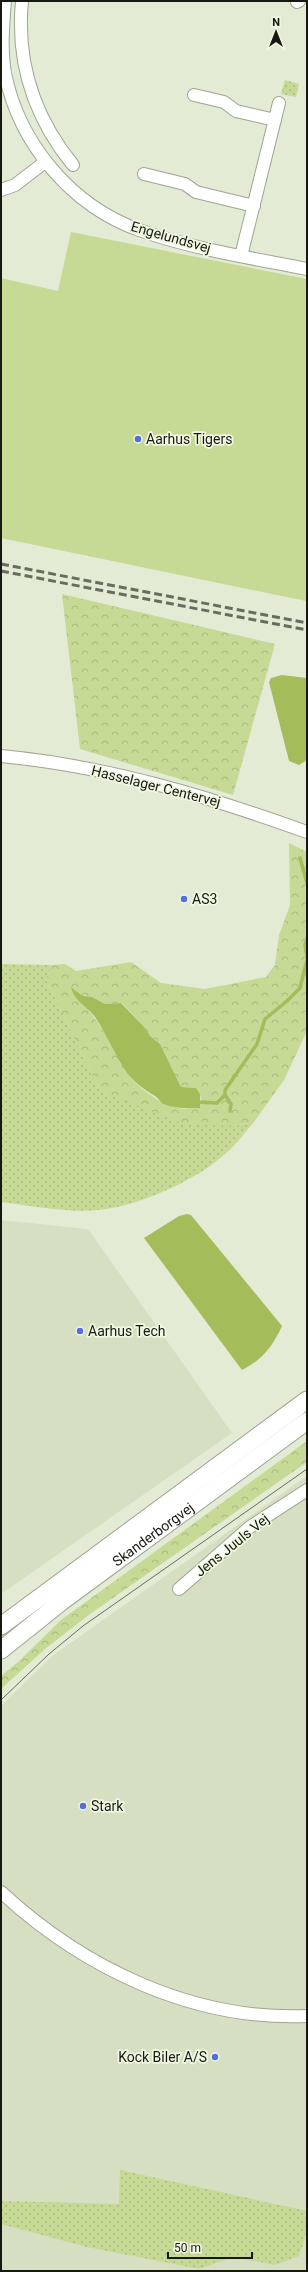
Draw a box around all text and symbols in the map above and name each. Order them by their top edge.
north arrow [256,12,296,52]
text: N [272,16,280,29]
street label: Engelundsvej [129,218,213,256]
place label: Aarhus Tigers [146,431,232,447]
marker: Aarhus Tigers [133,434,143,444]
street label: Hasselager Centervej [90,762,222,810]
place label: AS3 [192,891,217,907]
marker: AS3 [179,894,189,904]
place label: Aarhus Tech [88,1323,166,1339]
marker: Aarhus Tech [75,1326,85,1336]
street label: Skanderborgvej [109,1499,197,1569]
street label: Jens Juuls Vej [192,1510,272,1580]
place label: Stark [91,1798,124,1814]
marker: Stark [78,1801,88,1811]
place label: Kock Biler A/S [118,2049,207,2065]
marker: Kock Biler A/S [210,2052,220,2062]
scale bar [168,2234,252,2260]
text: 50 m [174,2241,201,2255]

